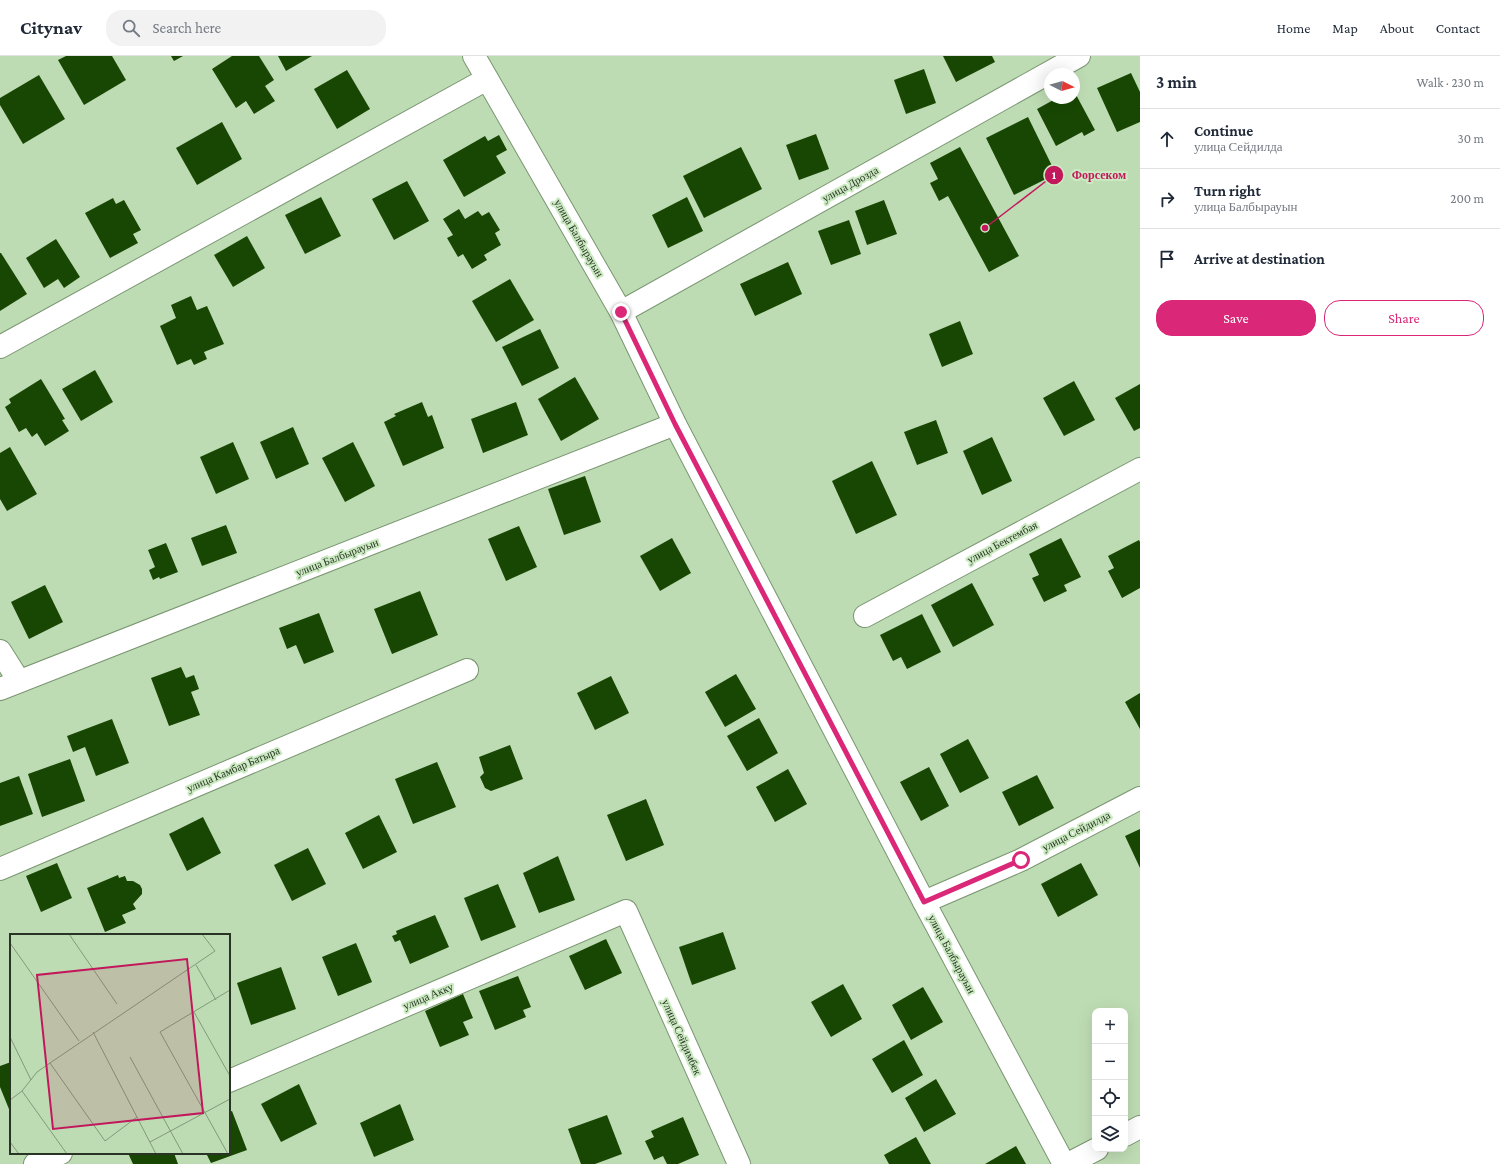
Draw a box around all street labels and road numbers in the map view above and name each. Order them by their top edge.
street label: улица Дрозда [820,164,880,204]
street label: улица Балбырауын [552,197,606,279]
street label: улица Бектембая [965,518,1039,566]
street label: улица Балбырауын [294,536,380,578]
street label: улица Камбар Батыра [185,744,281,794]
street label: улица Сейдилда [1040,809,1112,853]
street label: улица Балбырауын [926,913,978,996]
street label: улица Акку [401,980,455,1012]
street label: улица Сейдимбек [660,997,704,1077]

